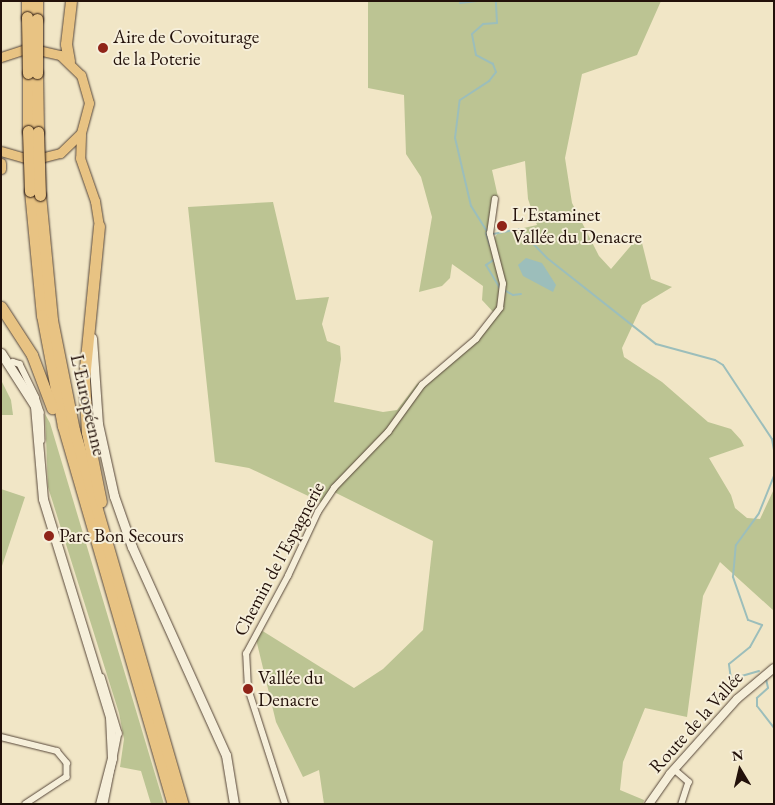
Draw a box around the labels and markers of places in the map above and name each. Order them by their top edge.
place label: Aire de Covoiturage de la Poterie [113,26,259,70]
marker: Aire de Covoiturage de la Poterie [97,42,109,54]
place label: L'Estaminet Vallée du Denacre [512,204,642,248]
marker: L'Estaminet Vallée du Denacre [496,220,508,232]
place label: Parc Bon Secours [59,525,184,547]
marker: Parc Bon Secours [43,530,55,542]
place label: Vallée du Denacre [258,667,324,711]
marker: Vallée du Denacre [242,683,254,695]

